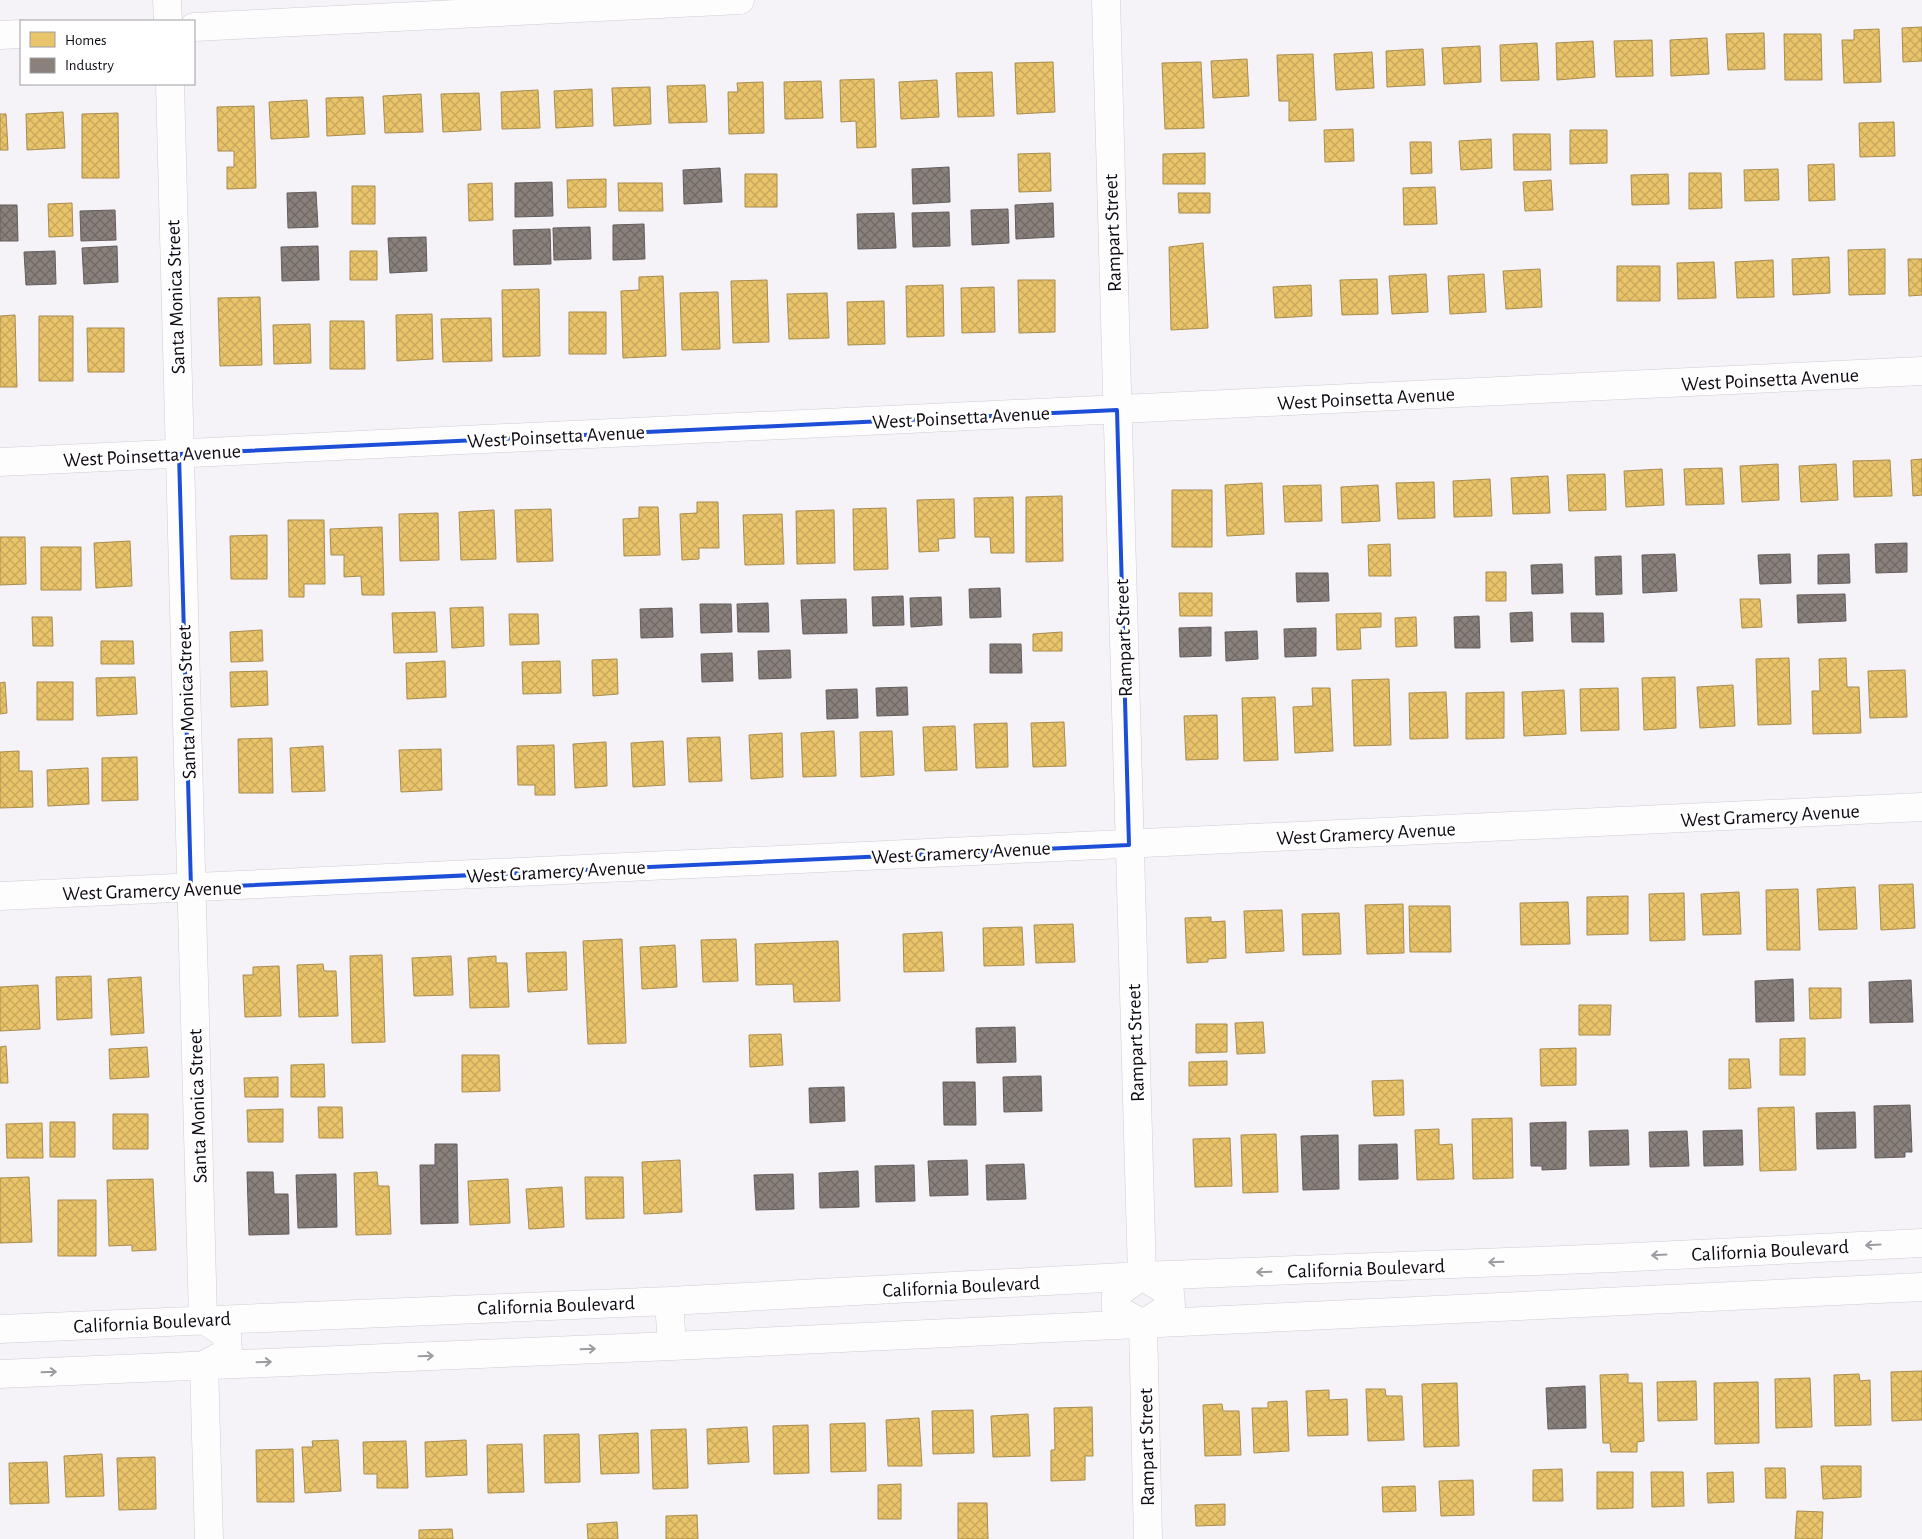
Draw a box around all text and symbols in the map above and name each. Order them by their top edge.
legend [20,20,195,85]
text: Homes [65,33,107,48]
text: Industry [65,58,114,73]
street label: Rampart Street [1101,173,1125,292]
street label: Santa Monica Street [163,219,189,375]
street label: West Poinsetta Avenue [1681,365,1859,395]
street label: West Poinsetta Avenue [1277,384,1455,414]
street label: West Poinsetta Avenue [872,403,1050,433]
street label: West Poinsetta Avenue [467,422,645,452]
street label: West Poinsetta Avenue [63,441,241,471]
street label: Rampart Street [1112,578,1136,697]
street label: Santa Monica Street [174,624,200,780]
street label: West Gramercy Avenue [1680,801,1860,831]
street label: West Gramercy Avenue [1276,819,1456,849]
street label: West Gramercy Avenue [871,838,1051,868]
street label: West Gramercy Avenue [466,857,646,887]
street label: West Gramercy Avenue [62,878,242,904]
street label: Rampart Street [1124,983,1148,1102]
street label: Santa Monica Street [185,1028,211,1184]
street label: California Boulevard [1691,1237,1849,1265]
one-way arrow [1866,1241,1882,1250]
one-way arrow [1651,1251,1667,1260]
street label: California Boulevard [1287,1256,1445,1282]
one-way arrow [1488,1258,1504,1267]
one-way arrow [1256,1267,1272,1276]
street label: California Boulevard [882,1273,1040,1301]
street label: California Boulevard [477,1293,635,1319]
street label: California Boulevard [73,1309,231,1337]
one-way arrow [580,1345,596,1354]
one-way arrow [418,1351,434,1361]
one-way arrow [255,1358,271,1367]
one-way arrow [40,1367,56,1376]
street label: Rampart Street [1136,1387,1158,1506]

